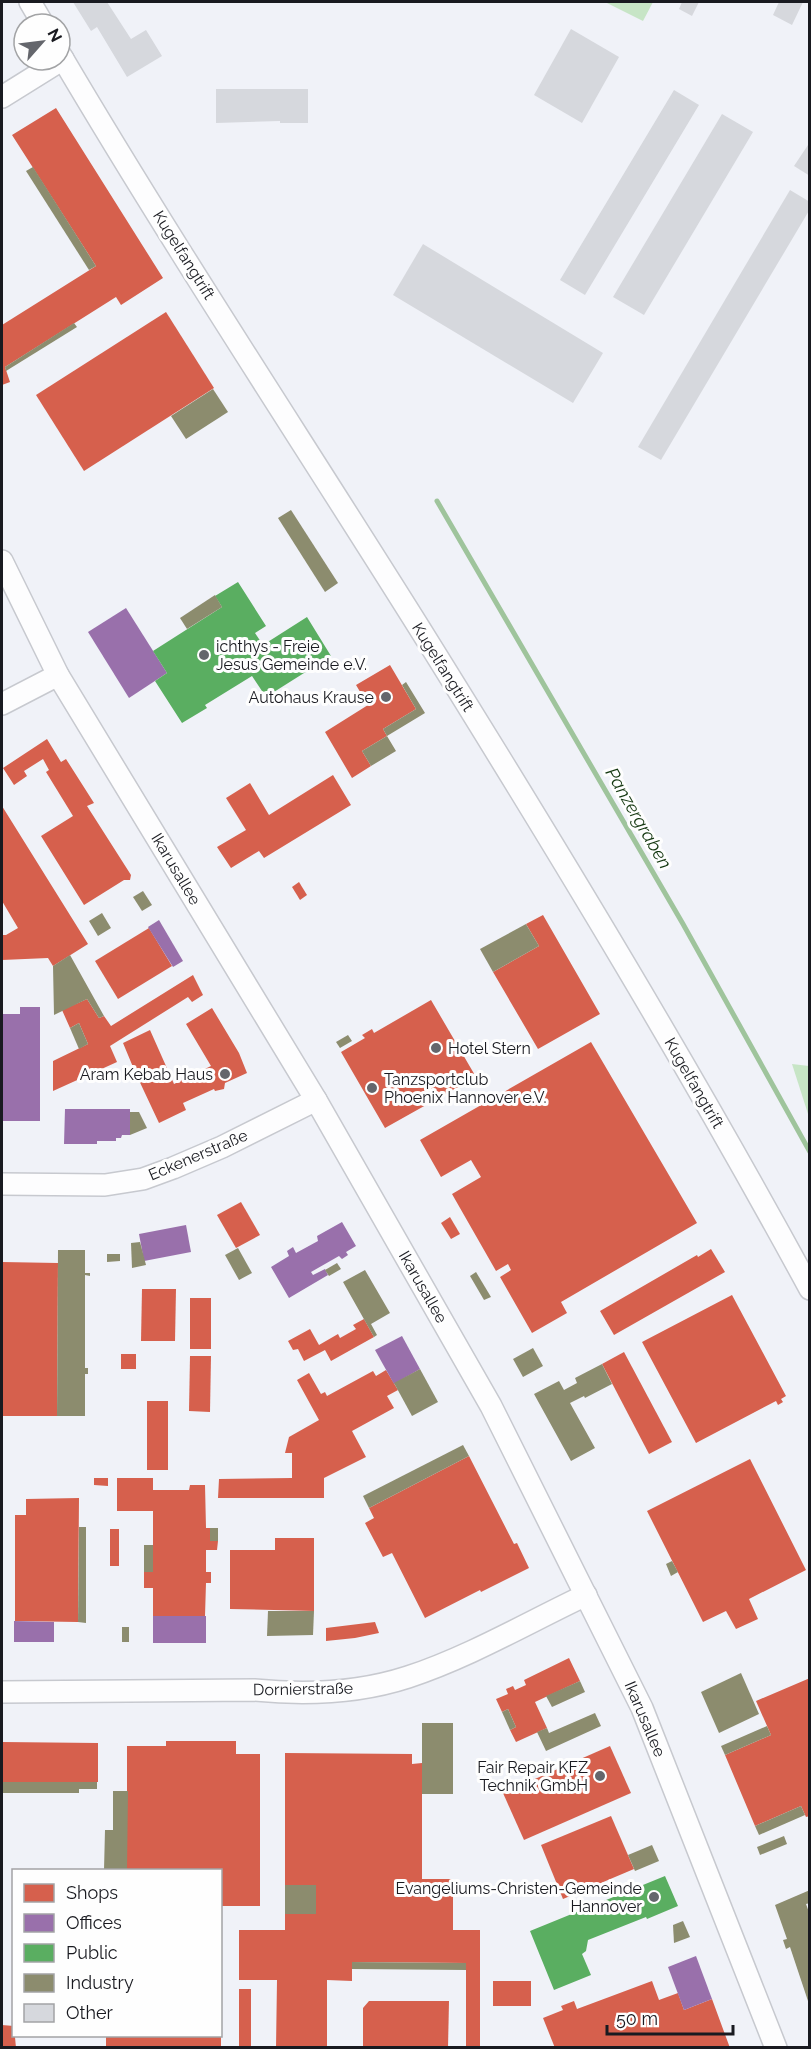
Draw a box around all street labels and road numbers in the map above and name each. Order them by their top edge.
street label: Kugelfangtrift [149,207,219,304]
street label: Kugelfangtrift [408,619,478,716]
street label: Ikarusallee [147,830,205,908]
street label: Kugelfangtrift [660,1034,728,1132]
street label: Eckenerstraße [146,1126,250,1184]
street label: Ikarusallee [395,1248,451,1326]
street label: Ikarusallee [621,1678,669,1760]
street label: Dornierstraße [253,1679,353,1699]

